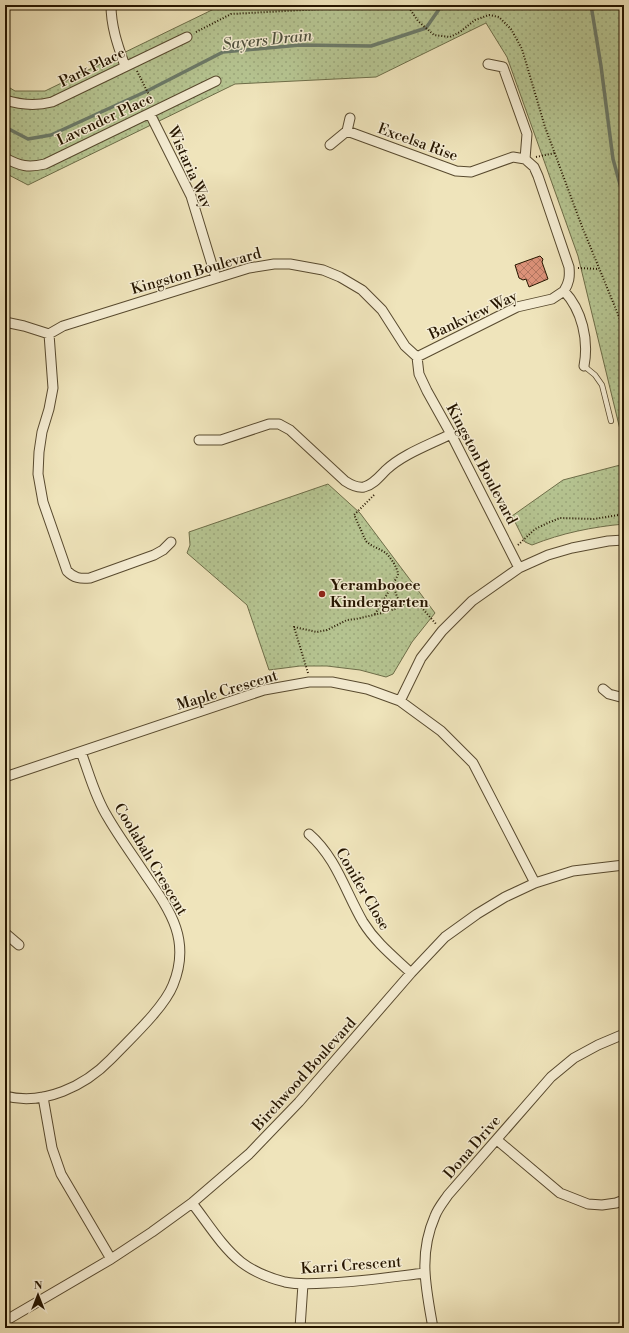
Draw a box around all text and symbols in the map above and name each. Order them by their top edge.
water label: Sayers Drain [221,25,314,55]
street label: Park Place [56,43,129,92]
street label: Lavender Place [54,89,156,150]
street label: Excelsa Rise [375,119,461,166]
street label: Wistaria Way [163,122,216,212]
street label: Kingston Boulevard [129,244,264,299]
street label: Bankview Way [425,286,521,345]
street label: Kingston Boulevard [442,401,522,528]
place label: Yerambooee Kindergarten [330,576,429,612]
marker: Yerambooee Kindergarten [317,589,327,599]
street label: Maple Crescent [174,666,281,715]
street label: Coolabah Crescent [110,800,192,919]
street label: Conifer Close [331,845,394,934]
street label: Birchwood Boulevard [248,1013,361,1136]
street label: Dona Drive [440,1112,505,1183]
street label: Karri Crescent [300,1252,403,1278]
north arrow [18,1275,58,1315]
text: N [34,1279,43,1293]

